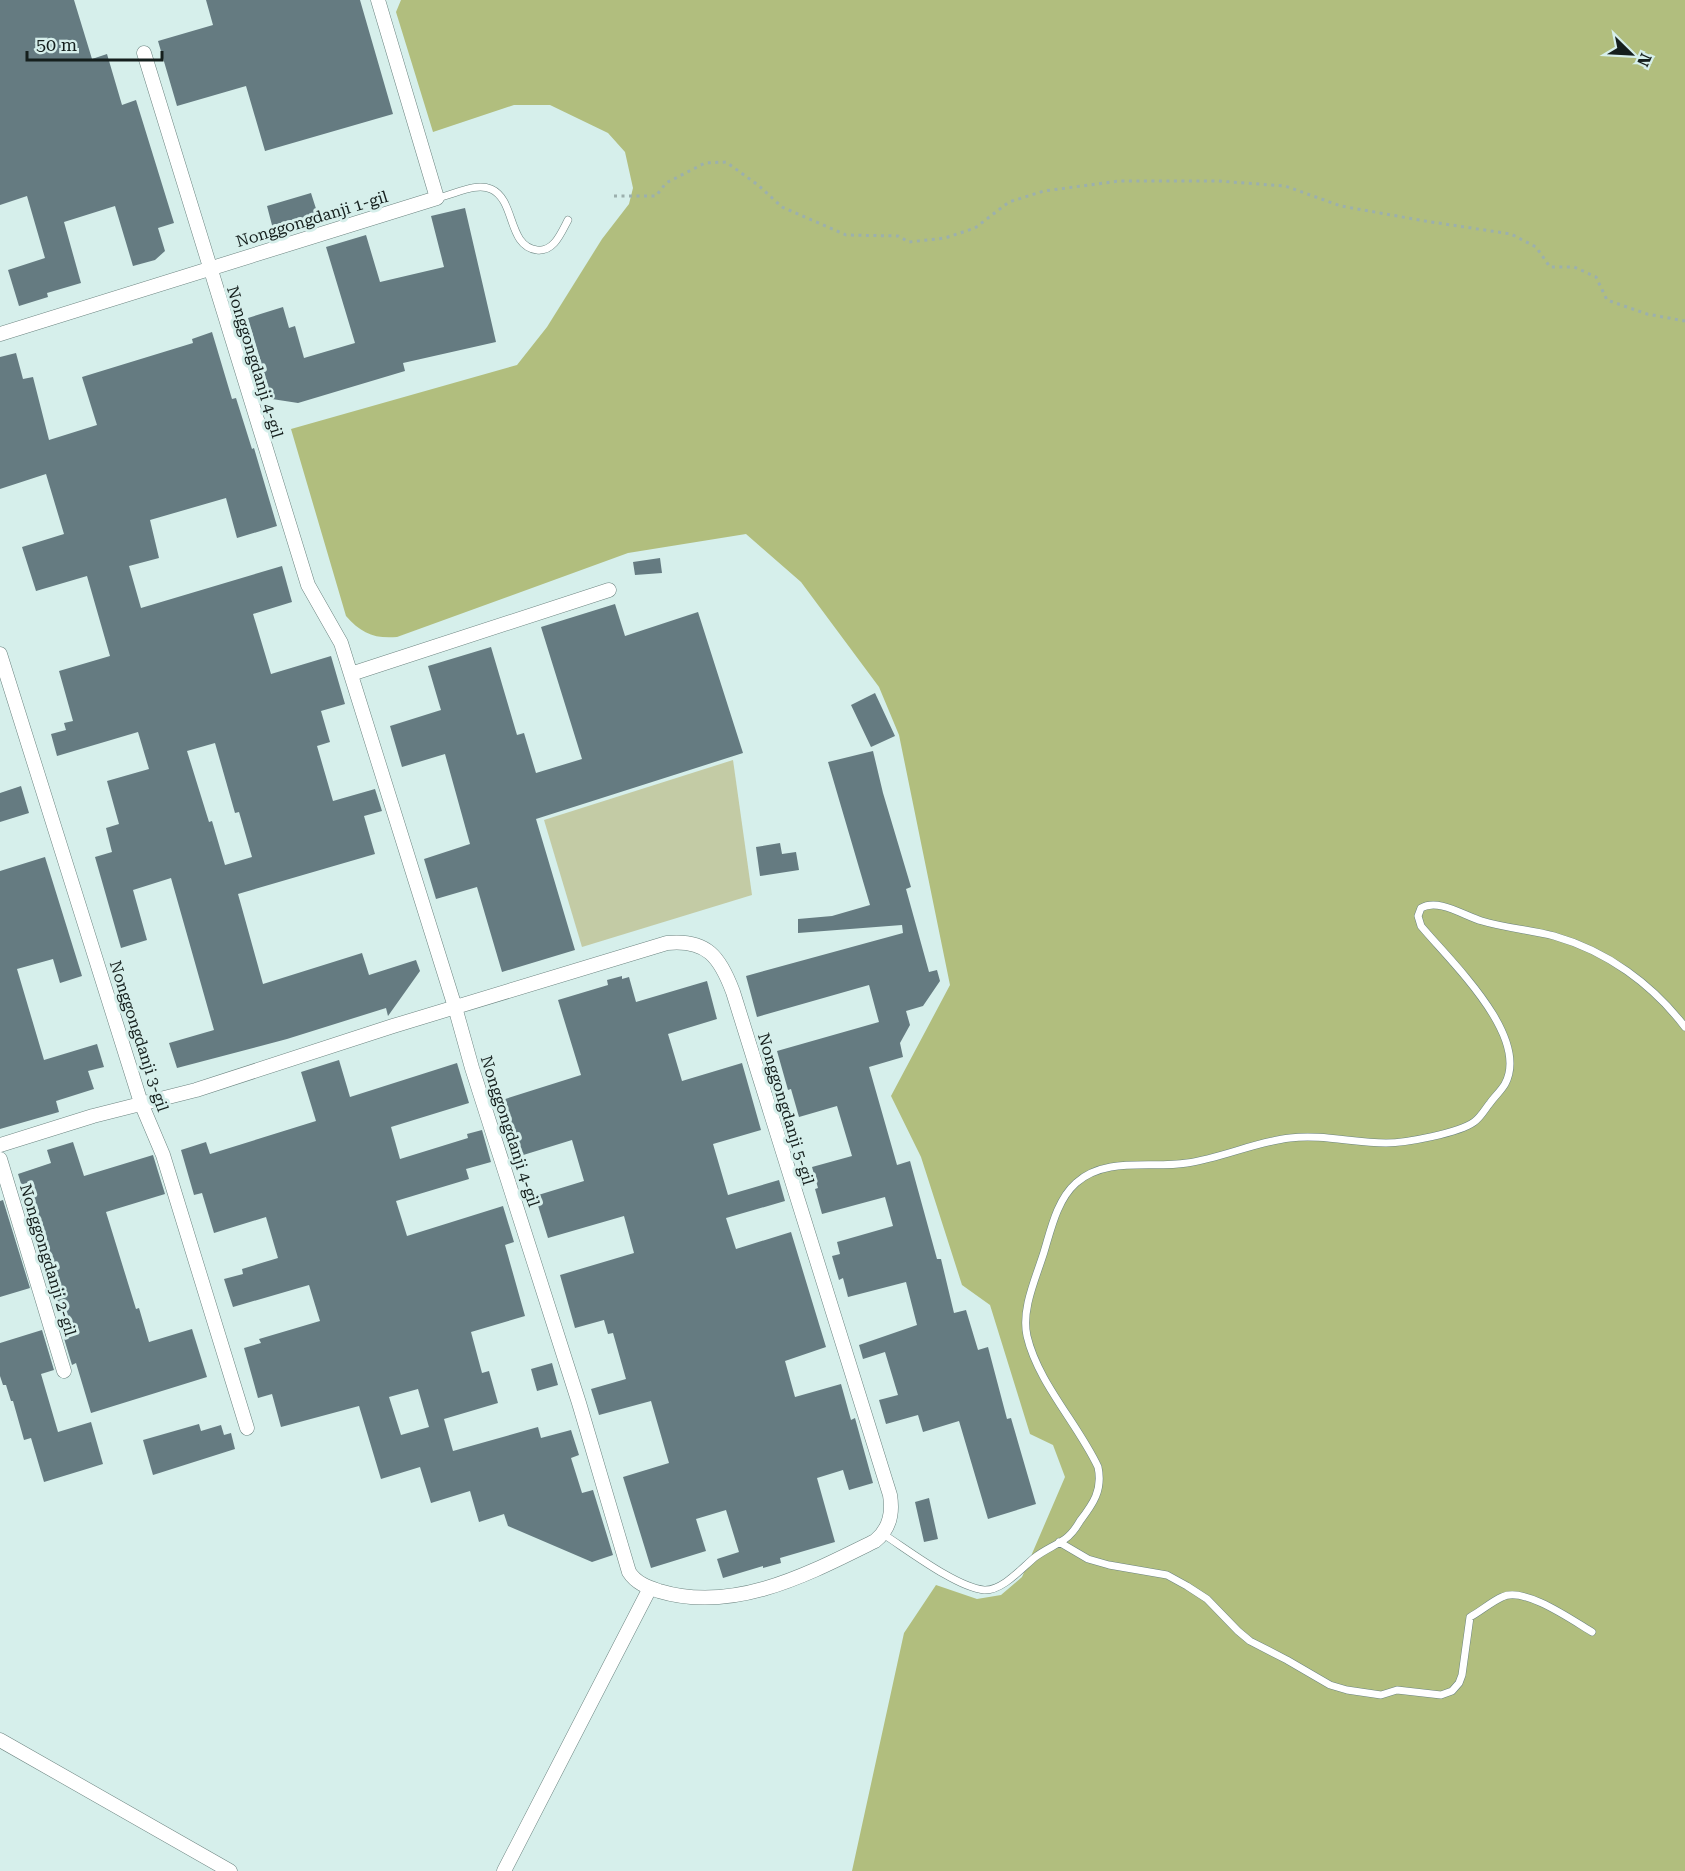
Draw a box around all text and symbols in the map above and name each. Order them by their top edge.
scale bar [27,24,162,62]
north arrow [1601,24,1661,84]
text: 50 m [36,34,77,55]
text: N [1633,50,1655,69]
street label: Nonggongdanji 1-gil [234,187,390,251]
street label: Nonggongdanji 4-gil [223,284,287,440]
street label: Nonggongdanji 3-gil [106,958,172,1114]
street label: Nonggongdanji 5-gil [754,1031,818,1187]
street label: Nonggongdanji 4-gil [477,1053,543,1209]
street label: Nonggongdanji 2-gil [16,1182,80,1338]

